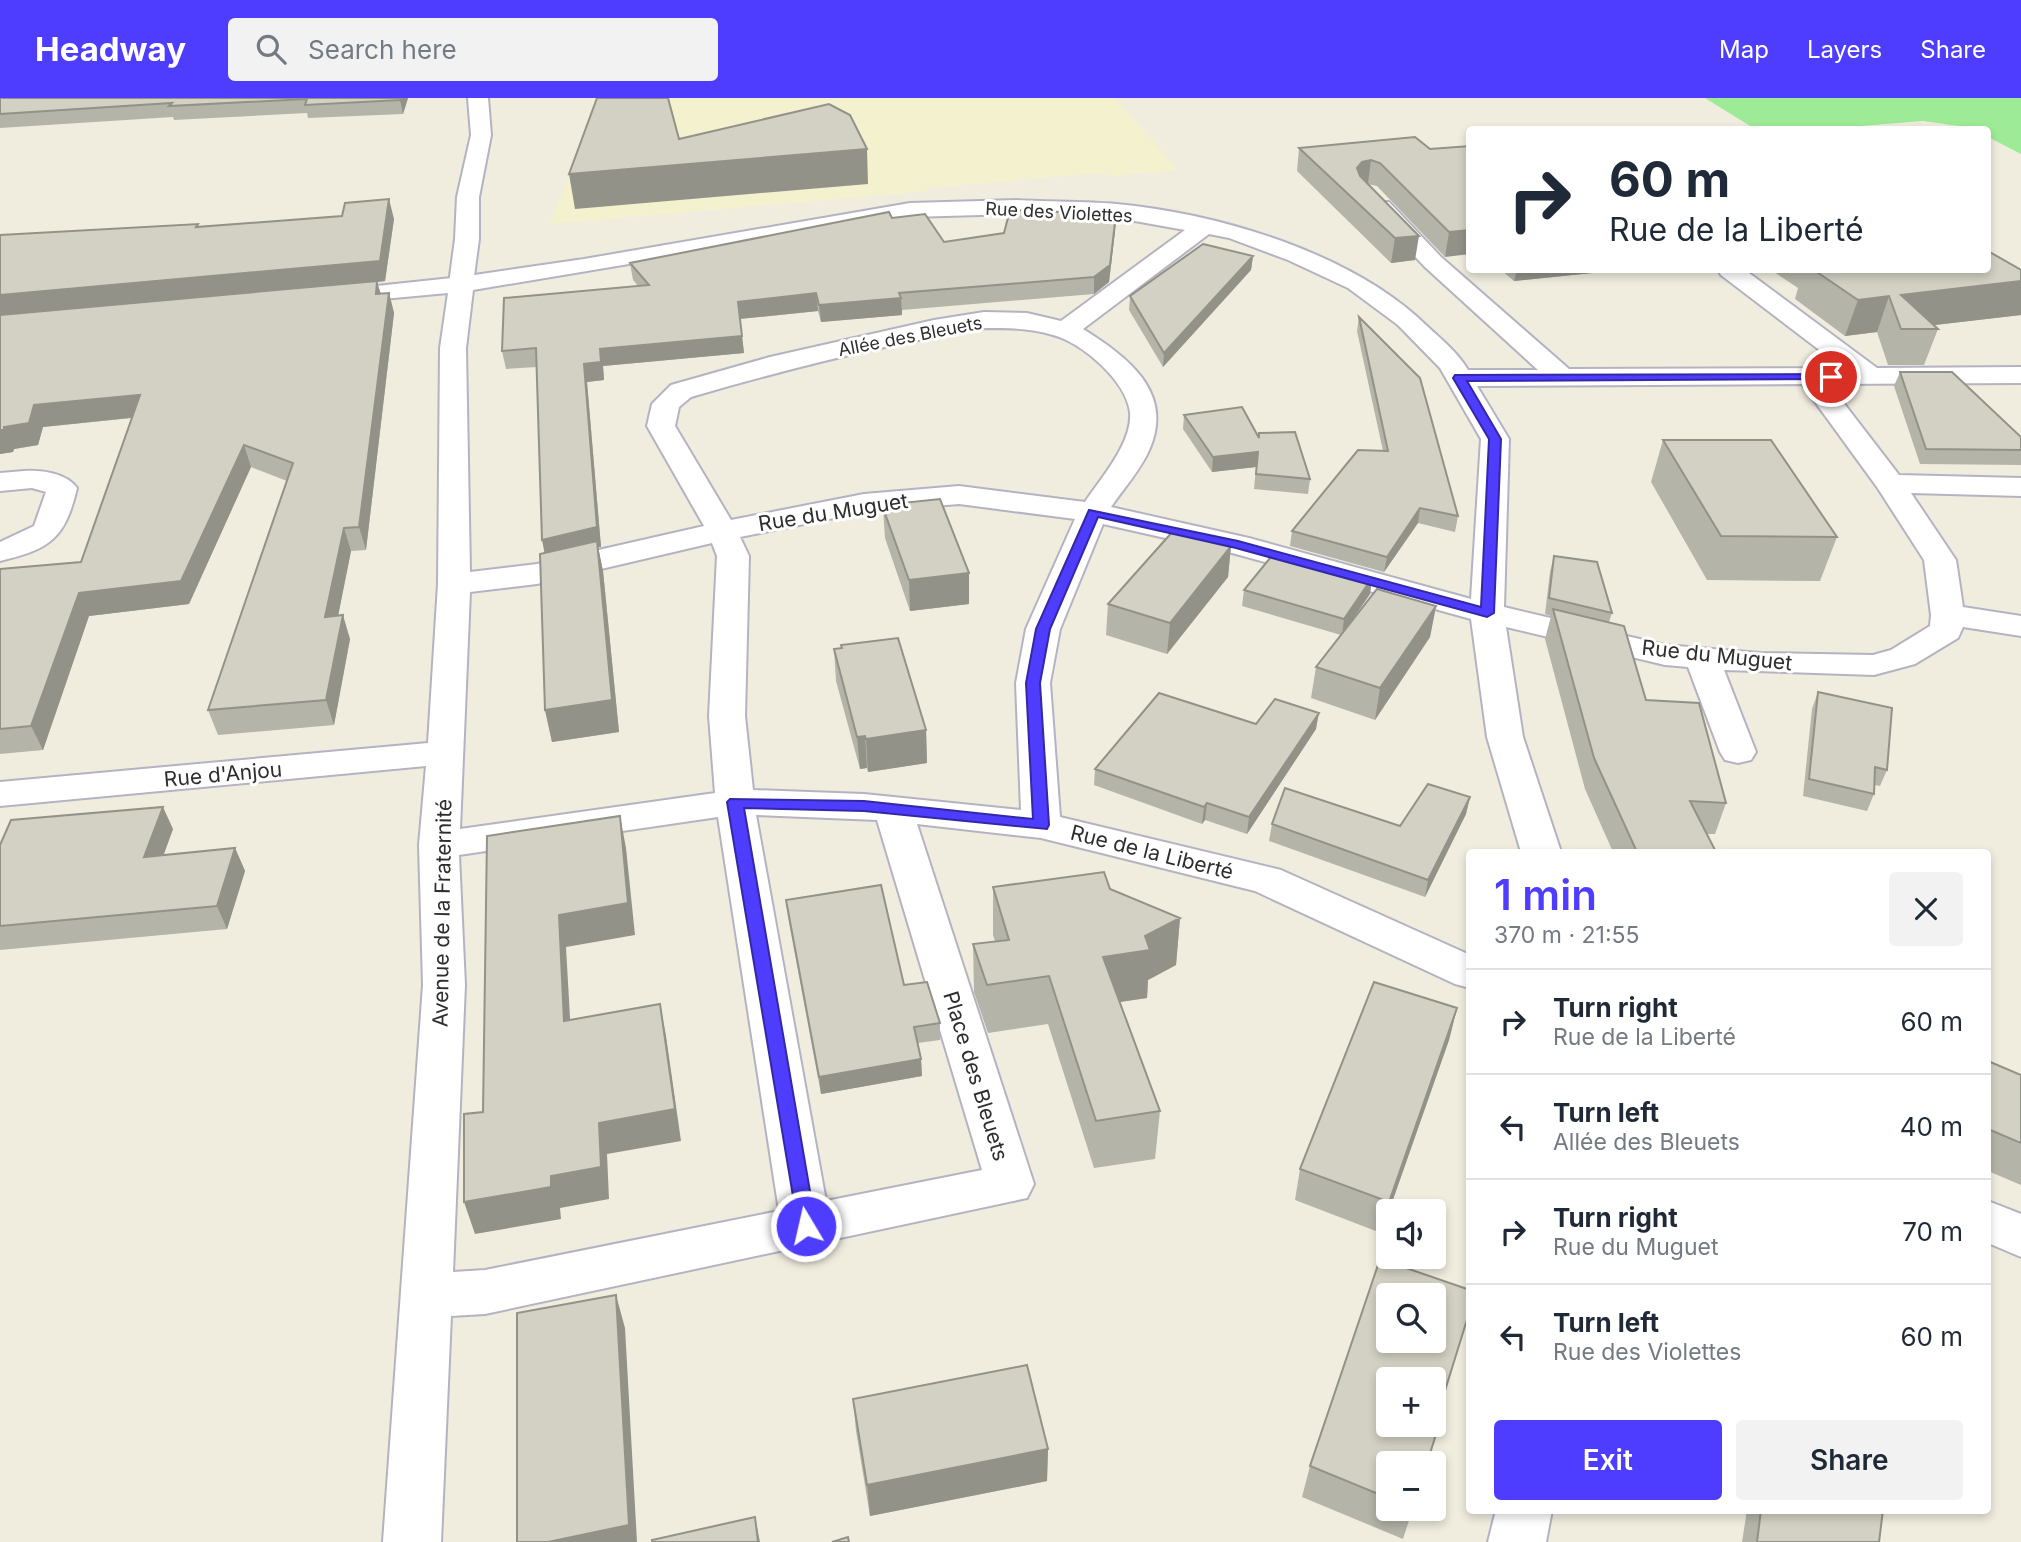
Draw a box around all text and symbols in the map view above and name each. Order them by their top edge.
search box [228,18,718,81]
text: Headway [35,29,186,69]
icon: search [252,30,290,68]
text: Search here [308,34,457,65]
text: Map [1719,35,1769,64]
text: Layers [1807,35,1882,64]
text: Share [1920,35,1986,64]
text: 60 m [1609,150,1730,209]
icon: right [1494,154,1585,245]
street label: Rue des Violettes [985,198,1133,226]
text: Rue de la Liberté [1609,210,1864,249]
street label: Allée des Bleuets [836,312,984,360]
pin [1801,347,1861,407]
icon: arrive [1812,358,1850,396]
street label: Rue du Muguet [756,488,910,536]
street label: Rue du Muguet [1641,635,1794,675]
street label: Rue d'Anjou [163,756,283,792]
street label: Avenue de la Fraternité [428,799,456,1027]
street label: Rue de la Liberté [1068,820,1236,884]
text: 1 min [1494,869,1597,920]
button: close [1889,872,1963,946]
text: 370 m · 21:55 [1494,921,1640,949]
street label: Place des Bleuets [938,988,1014,1164]
text: Turn right [1553,992,1678,1023]
icon: right [1494,1003,1532,1041]
text: 60 m [1900,1006,1963,1037]
text: Rue de la Liberté [1553,1023,1736,1051]
text: Turn left [1553,1097,1659,1128]
icon: left [1494,1108,1532,1146]
text: 40 m [1900,1111,1963,1142]
text: Allée des Bleuets [1553,1128,1740,1156]
position arrow [769,1189,843,1263]
map controls [1376,1199,1446,1521]
button: sound [1376,1199,1446,1269]
text: Turn right [1553,1202,1678,1233]
icon: right [1494,1213,1532,1251]
text: 70 m [1902,1216,1963,1247]
text: Rue du Muguet [1553,1233,1718,1261]
button: search [1376,1283,1446,1353]
text: Turn left [1553,1307,1659,1338]
icon: left [1494,1318,1532,1356]
text: 60 m [1900,1321,1963,1352]
text: Rue des Violettes [1553,1338,1741,1366]
button: + [1376,1367,1446,1437]
button: Exit [1494,1420,1722,1500]
button: Share [1736,1420,1963,1500]
button: − [1376,1451,1446,1521]

